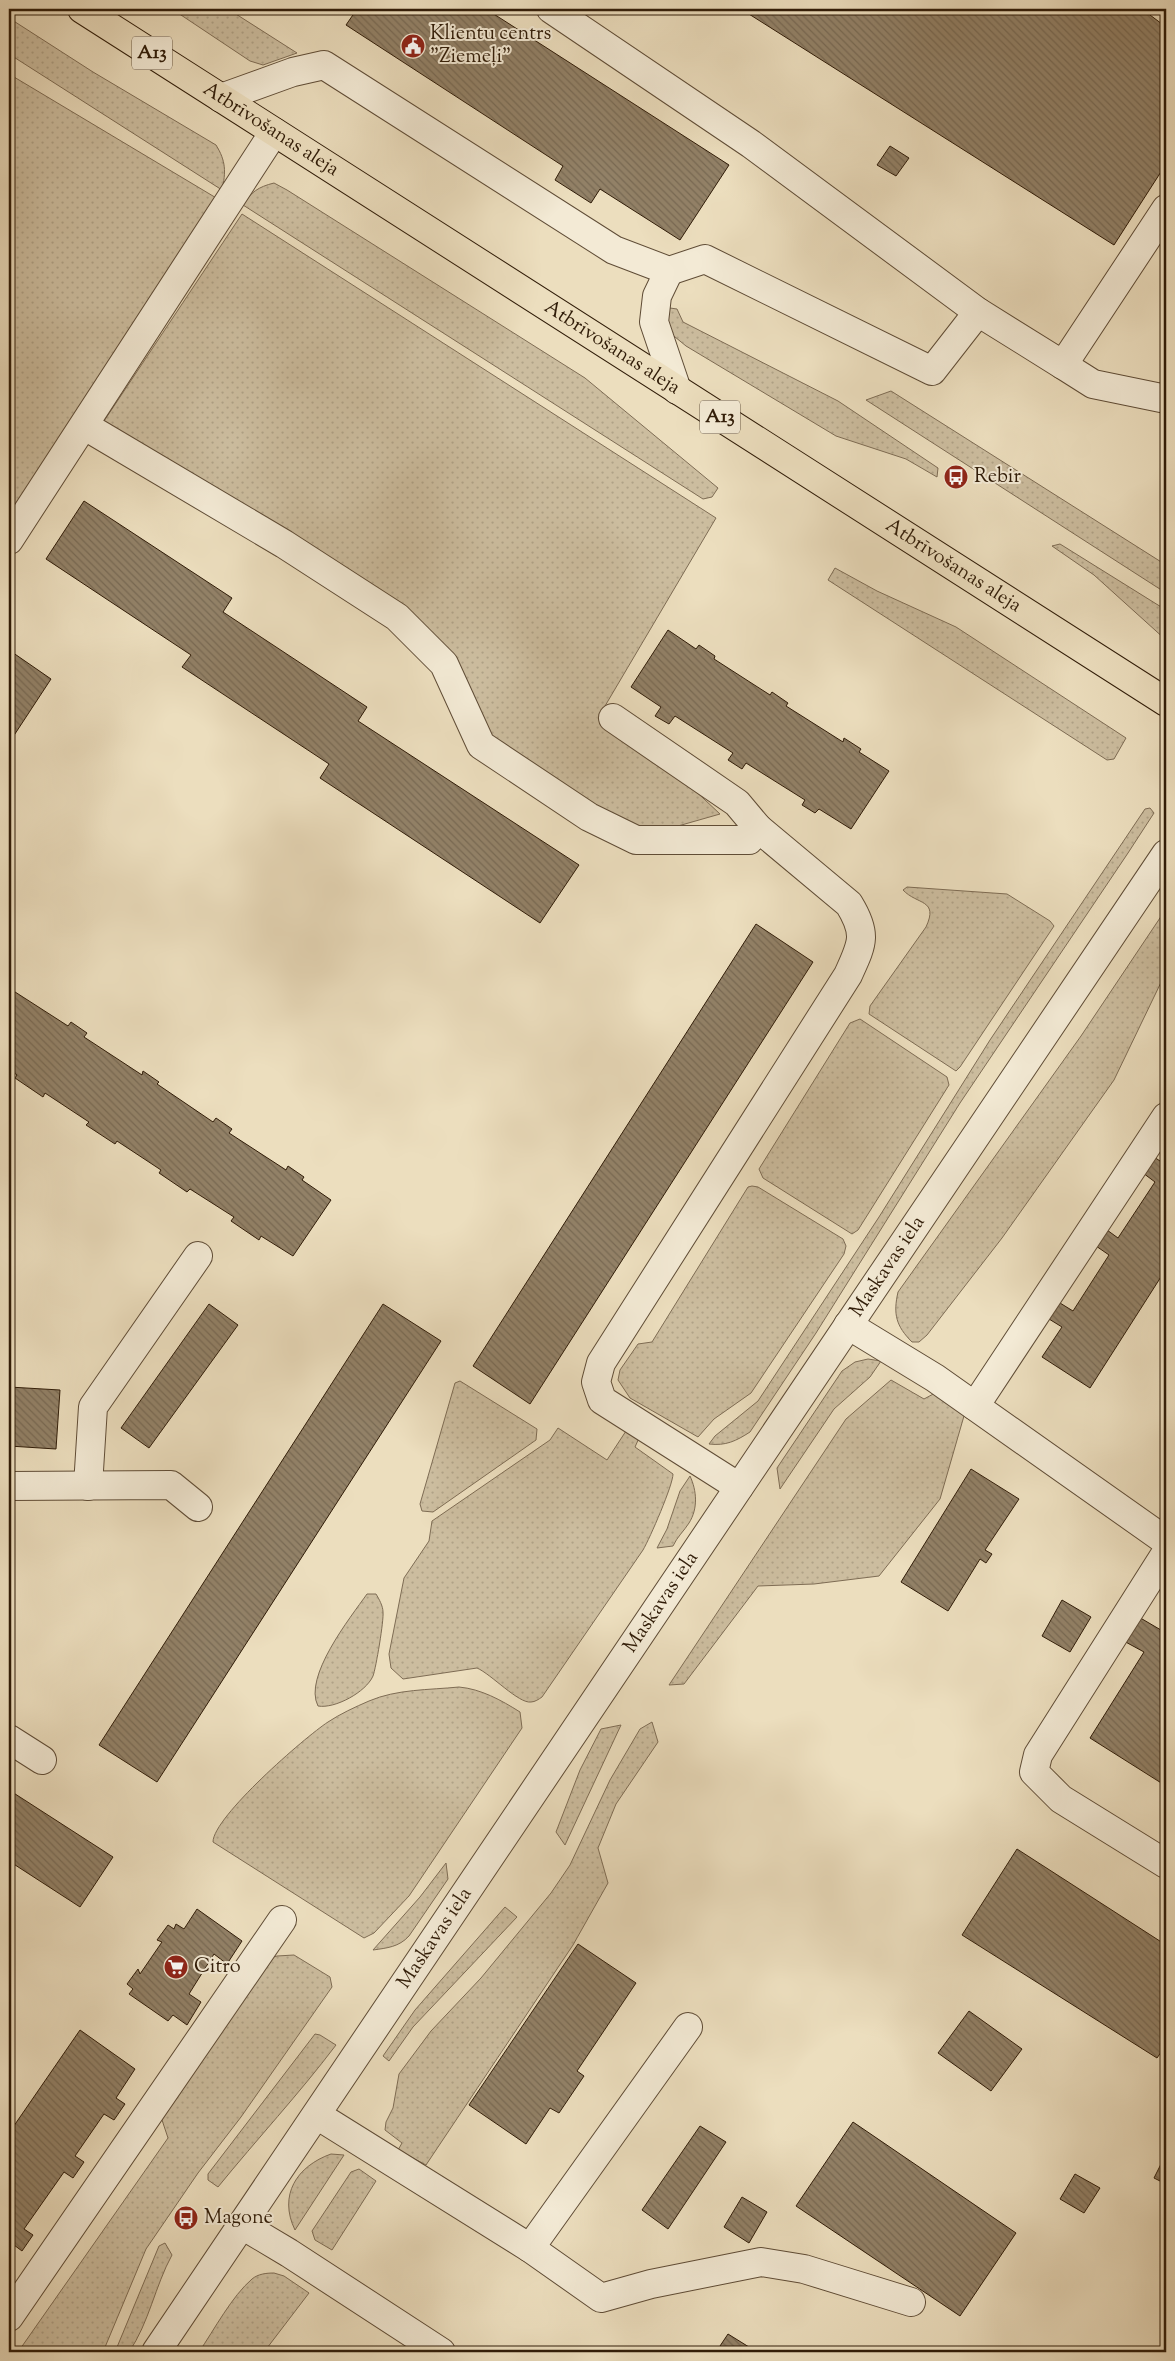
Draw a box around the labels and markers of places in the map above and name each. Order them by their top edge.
place label: Klientu centrs "Ziemeļi" [430,20,552,72]
public building icon: Klientu centrs "Ziemeļi" [400,33,426,59]
place label: Rebir [974,463,1021,492]
bus stop icon: Rebir [943,464,969,490]
place label: Citro [194,1953,241,1982]
supermarket icon: Citro [163,1954,189,1980]
place label: Magone [204,2204,273,2233]
bus stop icon: Magone [173,2205,199,2231]

